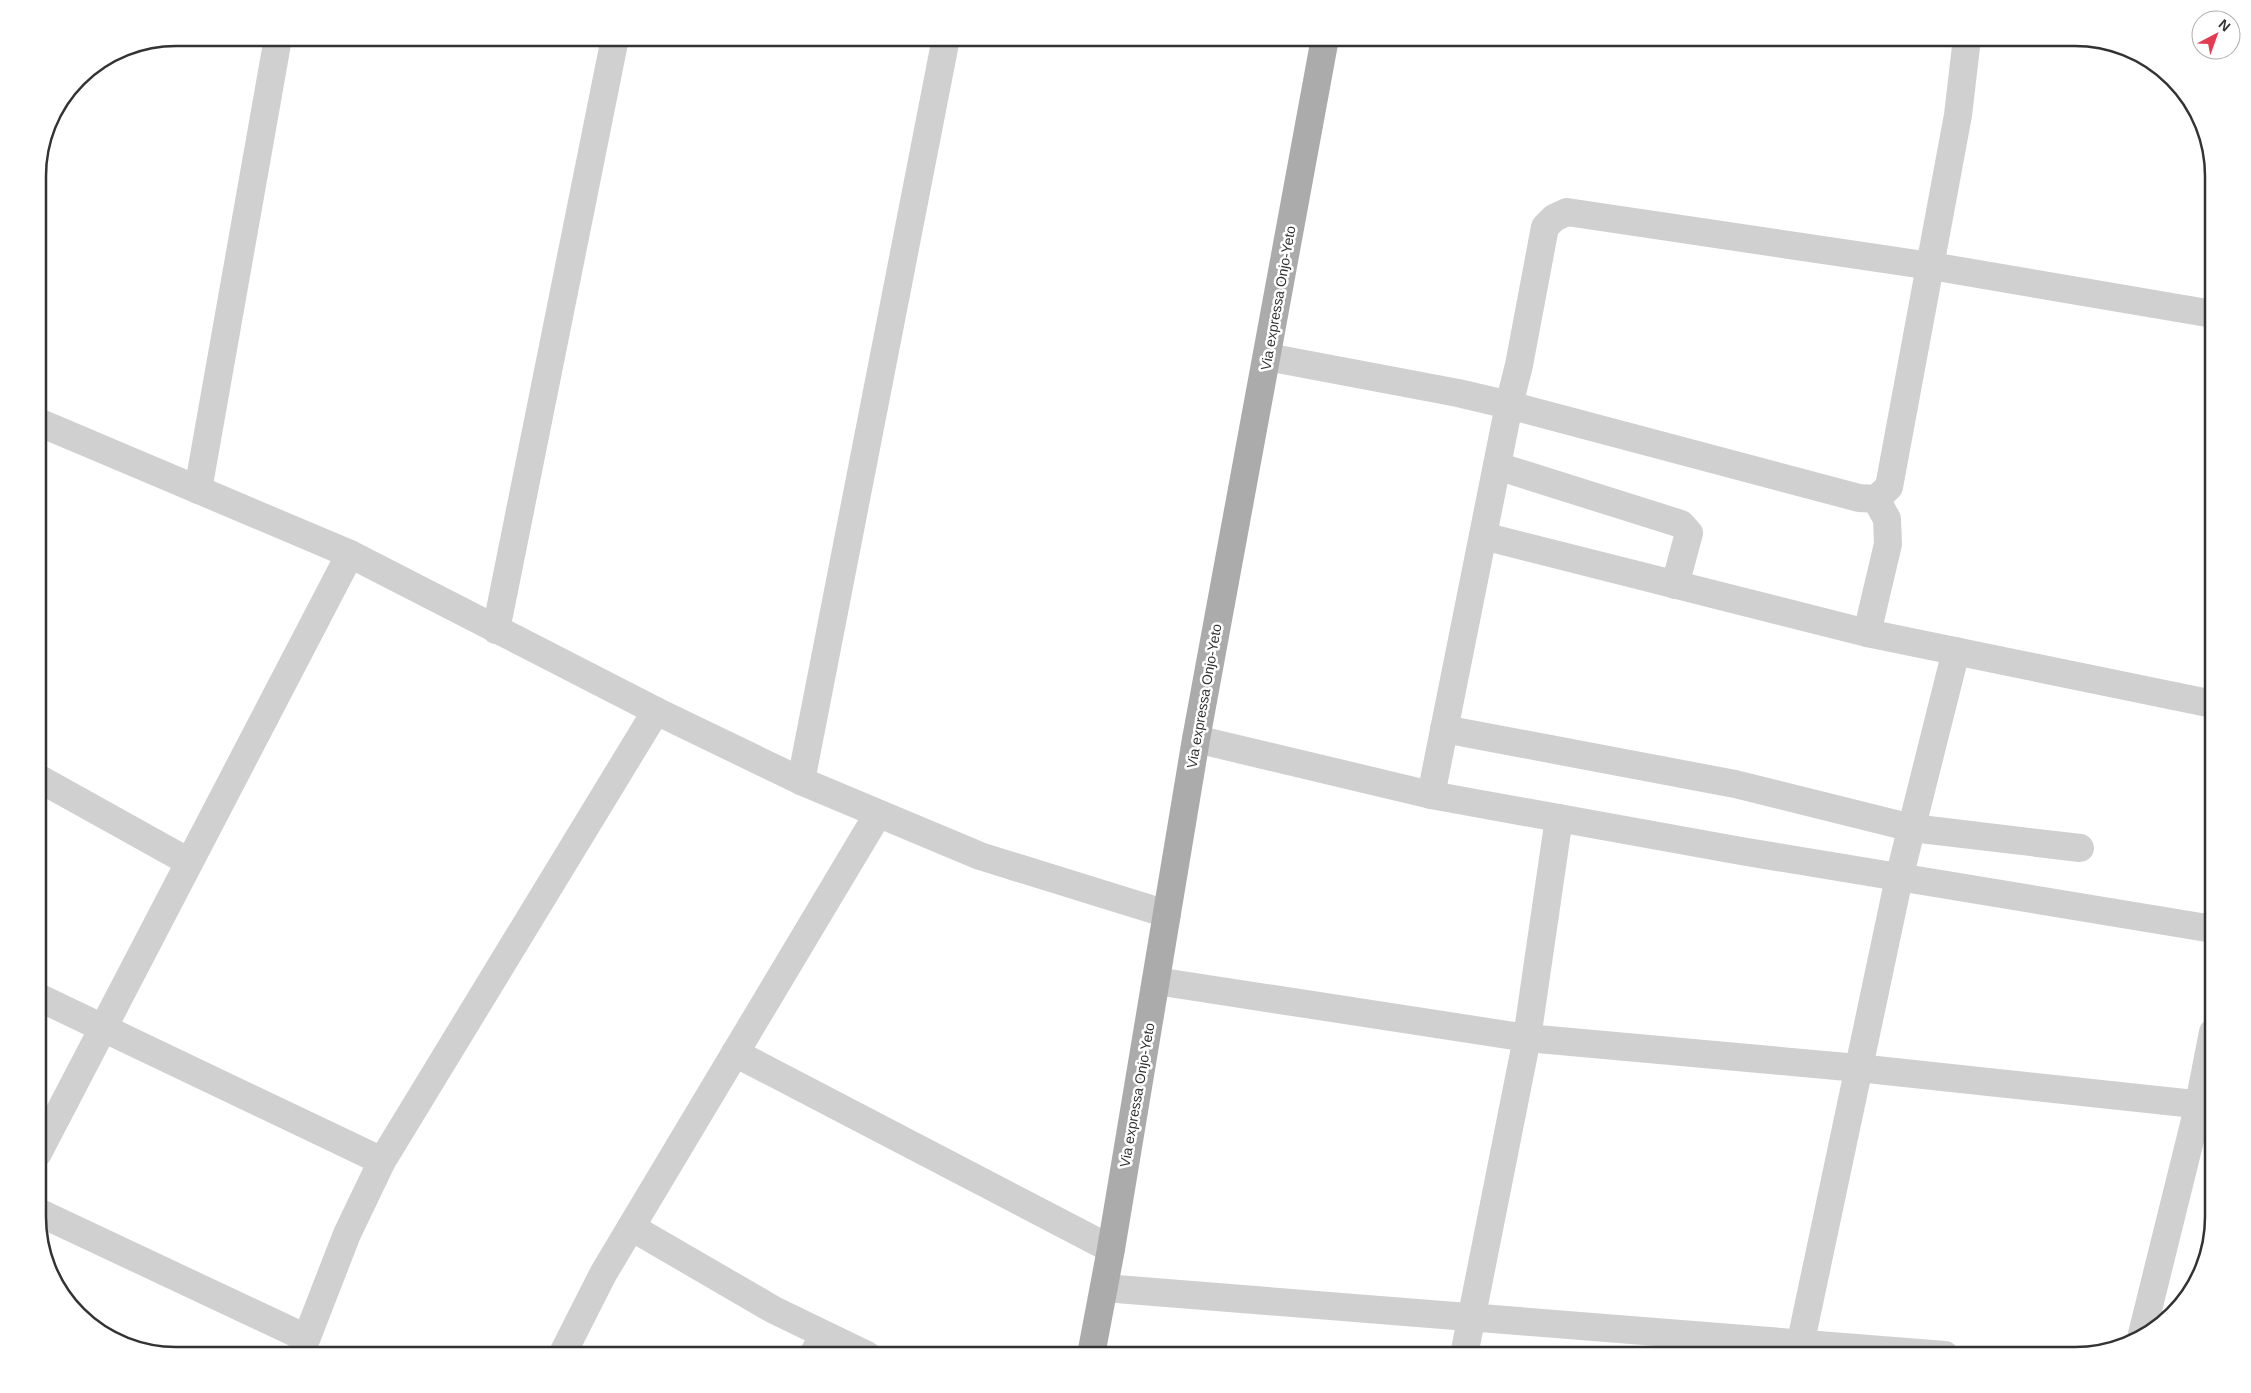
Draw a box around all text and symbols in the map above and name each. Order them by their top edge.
north arrow [2191,10,2241,60]
text: N [2215,16,2234,35]
street label: Via expressa Onjo-Yeto [1257,224,1299,371]
street label: Via expressa Onjo-Yeto [1183,622,1225,769]
street label: Via expressa Onjo-Yeto [1116,1021,1158,1168]

